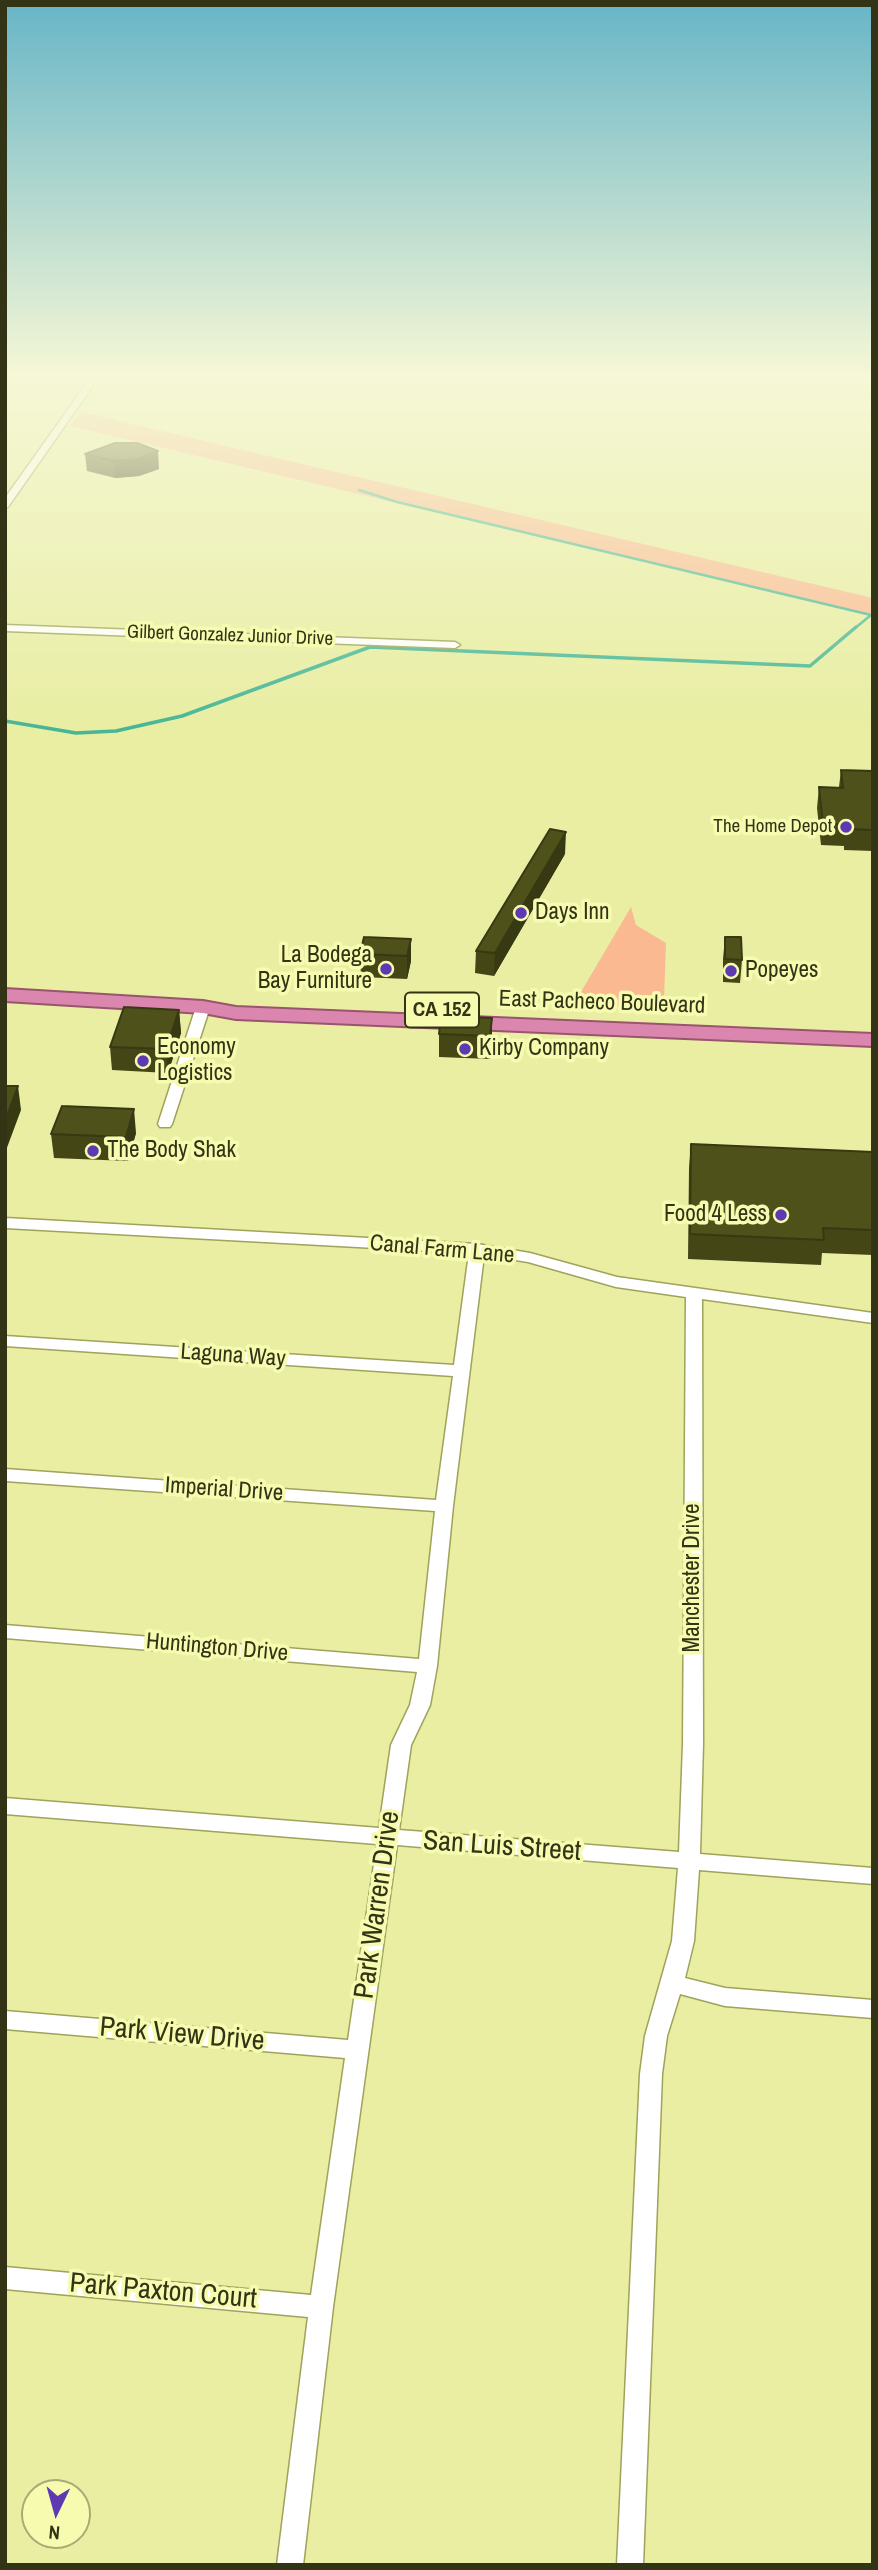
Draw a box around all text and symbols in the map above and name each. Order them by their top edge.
street label: Gilbert Gonzalez Junior Drive [127,621,333,651]
place label: The Home Depot [713,816,832,838]
marker: The Home Depot [838,819,854,835]
place label: Days Inn [535,899,609,927]
marker: Days Inn [513,905,529,921]
place label: La Bodega Bay Furniture [258,942,372,996]
place label: Popeyes [745,957,818,985]
marker: La Bodega Bay Furniture [378,961,394,977]
marker: Popeyes [723,963,739,979]
street label: East Pacheco Boulevard [498,986,706,1020]
road number: CA 152 [405,992,479,1028]
place label: Economy Logistics [157,1034,236,1088]
place label: Kirby Company [479,1035,609,1063]
marker: Kirby Company [457,1041,473,1057]
marker: Economy Logistics [135,1053,151,1069]
place label: The Body Shak [107,1137,236,1165]
marker: The Body Shak [85,1143,101,1159]
place label: Food 4 Less [664,1201,767,1229]
marker: Food 4 Less [773,1207,789,1223]
street label: Canal Farm Lane [369,1230,515,1270]
street label: Laguna Way [180,1339,286,1373]
street label: Imperial Drive [164,1472,284,1508]
street label: Manchester Drive [679,1504,707,1652]
street label: Huntington Drive [145,1628,289,1668]
street label: Park Warren Drive [348,1809,408,2001]
street label: San Luis Street [422,1825,582,1869]
street label: Park View Drive [98,2011,266,2059]
street label: Park Paxton Court [68,2267,258,2317]
north arrow [21,2479,91,2549]
text: N [48,2519,61,2546]

